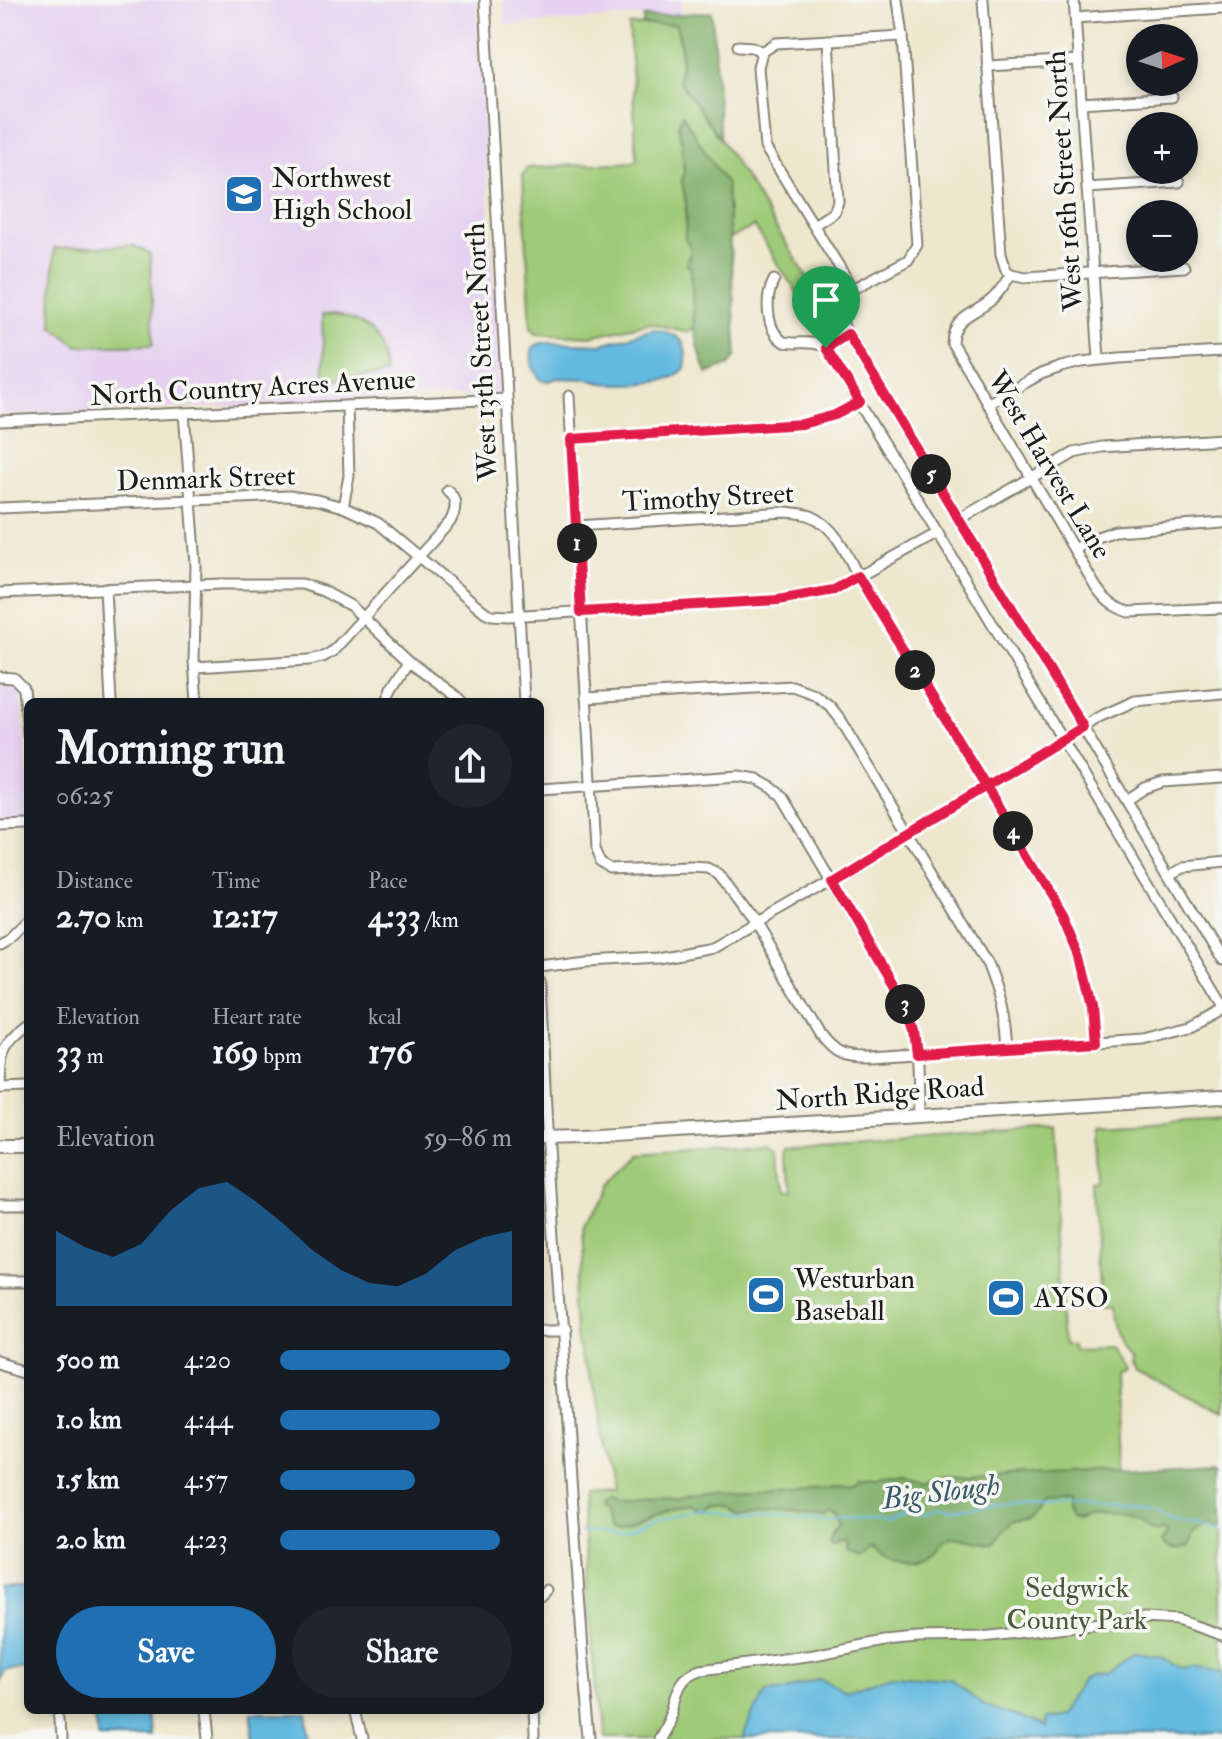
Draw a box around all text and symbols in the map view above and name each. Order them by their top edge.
north arrow [1126,24,1198,96]
map controls [1126,24,1198,272]
street label: West 16th Street North [1038,49,1092,314]
button: + [1126,112,1198,184]
place label: Northwest High School [272,161,412,228]
school or university icon: Northwest High School [223,173,265,215]
button: − [1126,200,1198,272]
street label: West 13th Street North [458,222,506,483]
pin [792,266,860,348]
icon: arrive [804,278,848,322]
street label: North Country Acres Avenue [89,362,417,414]
street label: West Harvest Lane [979,364,1119,566]
pin: 5 [911,454,951,494]
street label: Denmark Street [116,458,296,500]
text: 5 [926,460,936,488]
street label: Timothy Street [621,476,795,520]
pin: 1 [557,523,597,563]
text: 1 [573,529,581,557]
pin: 2 [895,650,935,690]
text: 2 [909,656,921,684]
text: Morning run [56,722,285,777]
button: share [428,724,512,808]
text: 06:25 [56,780,113,812]
pin: 4 [993,811,1033,851]
text: 4 [1007,817,1019,845]
text: Distance [56,867,133,895]
text: Time [212,867,260,895]
text: Pace [368,867,407,895]
text: 2.70 [56,895,111,938]
text: 12:17 [212,895,278,938]
text: 4:33 [368,895,421,938]
text: km [111,906,144,934]
text: /km [421,906,459,934]
pin: 3 [885,984,925,1024]
text: 3 [901,990,909,1018]
text: Elevation [56,1003,140,1031]
text: Heart rate [212,1003,302,1031]
text: kcal [368,1003,402,1031]
text: 33 [56,1031,82,1074]
text: 169 [212,1031,259,1074]
text: 176 [368,1031,413,1074]
text: m [82,1042,104,1070]
text: bpm [259,1042,302,1070]
street label: North Ridge Road [775,1069,986,1119]
text: Elevation [56,1122,155,1154]
text: 59–86 m [423,1122,512,1154]
place label: Westurban Baseball [793,1262,915,1329]
sports icon: Westurban Baseball [745,1274,787,1316]
sports icon: AYSO [985,1277,1027,1319]
place label: AYSO [1033,1281,1108,1316]
text: 500 m [56,1344,120,1376]
text: 4:20 [184,1344,231,1376]
text: 1.0 km [56,1404,122,1436]
text: 4:44 [184,1404,232,1436]
text: 1.5 km [56,1464,119,1496]
text: 4:57 [184,1464,228,1496]
water label: Big Slough [878,1466,1002,1518]
text: 2.0 km [56,1524,126,1556]
text: 4:23 [184,1524,228,1556]
park label: Sedgwick County Park [1006,1571,1148,1638]
button: Save [56,1606,276,1698]
button: Share [292,1606,512,1698]

